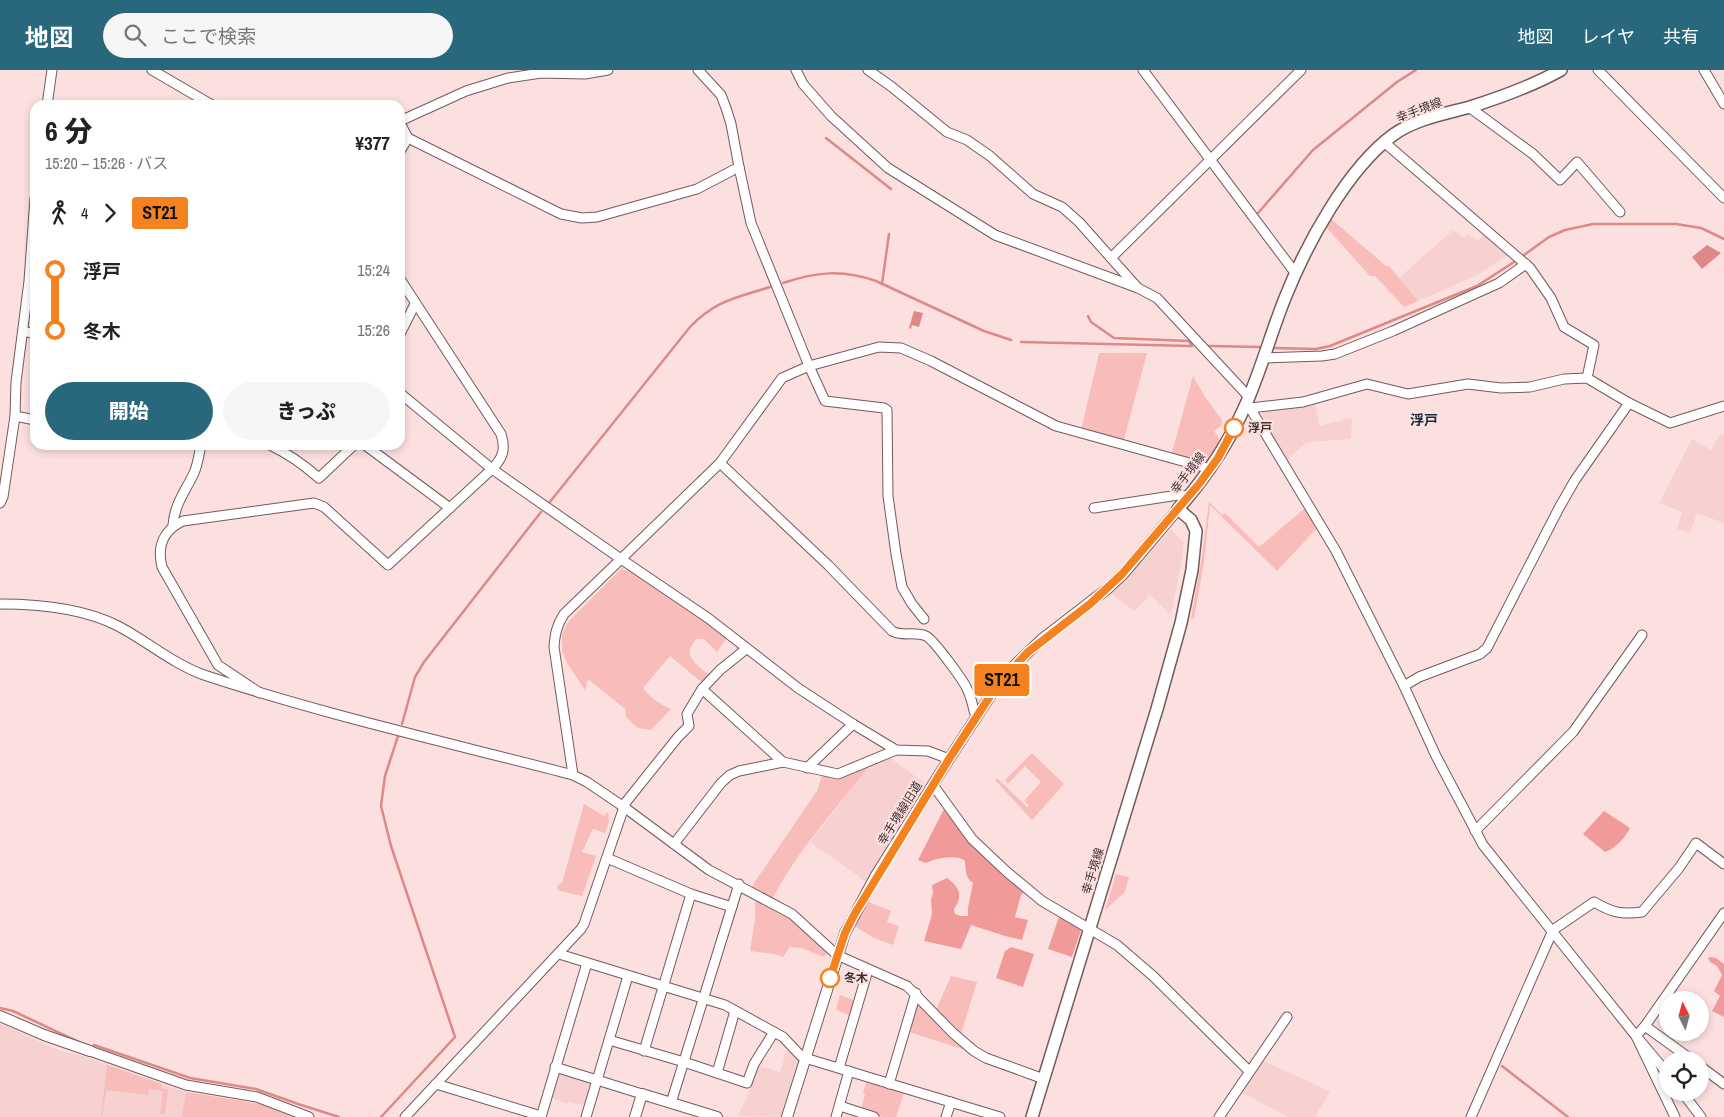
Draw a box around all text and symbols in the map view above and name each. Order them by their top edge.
search box [103,13,453,58]
text: 地図 [25,21,73,53]
icon: search [121,21,149,49]
text: ここで検索 [161,23,256,49]
text: 地図 [1518,24,1554,49]
text: レイヤ [1582,24,1635,49]
text: 共有 [1663,24,1699,49]
street label: 幸手境線 [1394,94,1444,126]
text: 6 分 [45,112,92,150]
text: ¥377 [355,130,390,156]
text: 15:20 – 15:26 · バス [45,152,168,174]
icon: walk [45,199,73,227]
icon: forward [96,199,124,227]
text: ST21 [142,200,178,225]
text: 4 [81,202,88,224]
text: 浮戸 [83,258,121,284]
text: 15:24 [357,259,390,281]
text: 冬木 [83,318,121,344]
text: 15:26 [357,319,390,341]
button: 開始 [45,382,213,440]
button: きっぷ [223,382,390,440]
district label: 浮戸 [1410,411,1438,429]
marker: 浮戸 [1224,418,1244,438]
place label: 浮戸 [1248,420,1272,436]
street label: 幸手境線 [1167,449,1209,497]
line badge: ST21 [967,664,1037,696]
text: ST21 [984,667,1020,692]
street label: 幸手境線旧道 [874,778,926,848]
street label: 幸手境線 [1078,846,1108,896]
marker: 冬木 [820,968,840,988]
place label: 冬木 [844,970,868,986]
north arrow [1659,991,1709,1041]
map controls [1659,991,1709,1101]
button: locate [1659,1051,1709,1101]

